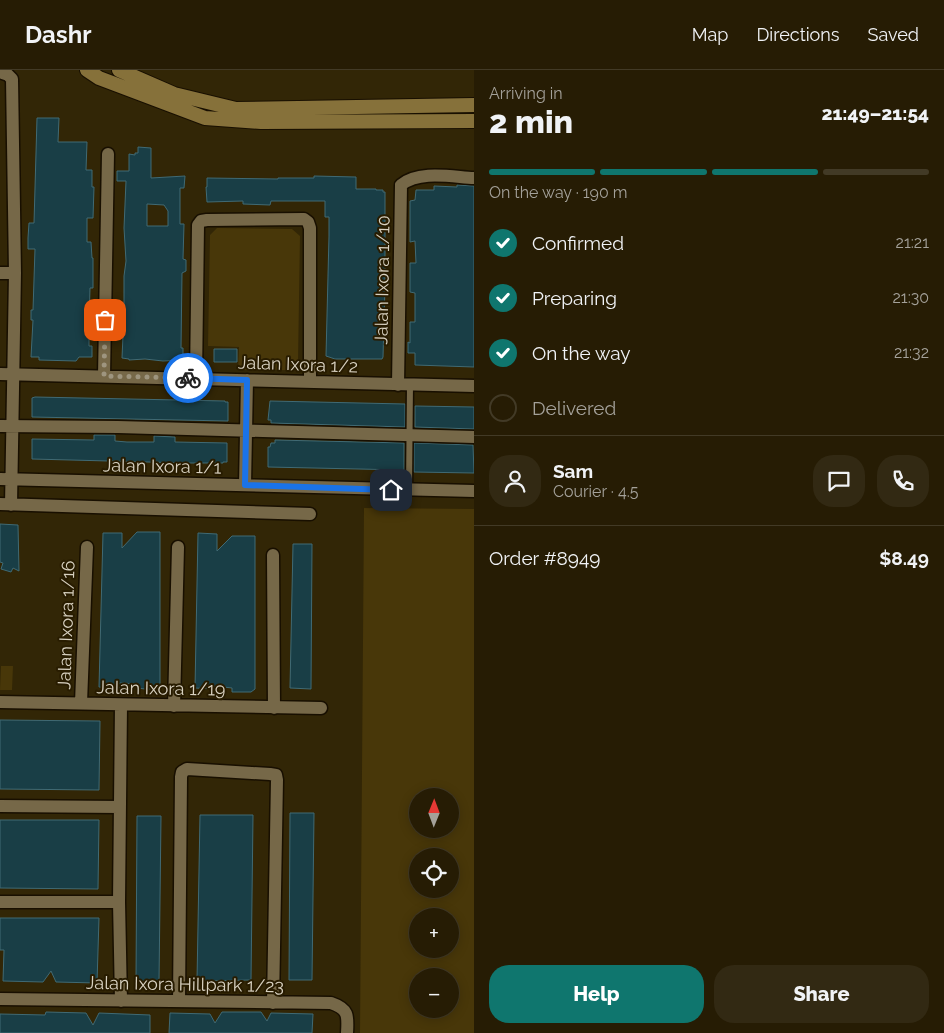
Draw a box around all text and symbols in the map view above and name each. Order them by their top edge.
text: Dashr [25,20,91,49]
text: Map [692,24,728,45]
text: Directions [756,24,840,45]
text: Saved [868,24,919,45]
text: Arriving in [489,84,563,103]
text: 21:49–21:54 [821,102,929,124]
text: 2 min [489,103,573,140]
text: On the way · 190 m [489,183,628,202]
street label: Jalan Ixora 1/10 [370,215,394,345]
icon: check [489,229,517,257]
text: Confirmed [532,232,624,254]
text: 21:21 [896,233,929,252]
icon: check [489,284,517,312]
text: Preparing [532,287,617,309]
text: 21:30 [892,288,929,307]
pin [84,299,126,341]
icon: bag [91,306,119,334]
icon: check [489,339,517,367]
text: On the way [532,342,631,364]
text: 21:32 [894,343,929,362]
street label: Jalan Ixora 1/2 [238,351,358,377]
courier [163,353,213,403]
icon: bike [174,364,202,392]
text: Delivered [532,397,616,419]
street label: Jalan Ixora 1/1 [103,454,222,478]
button: person [489,455,541,507]
button: chat [813,455,865,507]
button: phone [877,455,929,507]
text: Sam [553,460,593,482]
pin [370,469,412,511]
icon: home [377,476,405,504]
text: Courier · 4.5 [553,482,638,501]
text: Order #8949 [489,547,600,569]
text: $8.49 [879,547,929,569]
street label: Jalan Ixora 1/16 [53,560,79,690]
street label: Jalan Ixora 1/19 [96,676,226,700]
north arrow [409,788,459,838]
map controls [409,788,459,1018]
button: locate [409,848,459,898]
button: + [409,908,459,958]
button: Help [489,965,704,1023]
button: Share [714,965,929,1023]
button: − [409,968,459,1018]
street label: Jalan Ixora Hillpark 1/23 [86,972,284,996]

